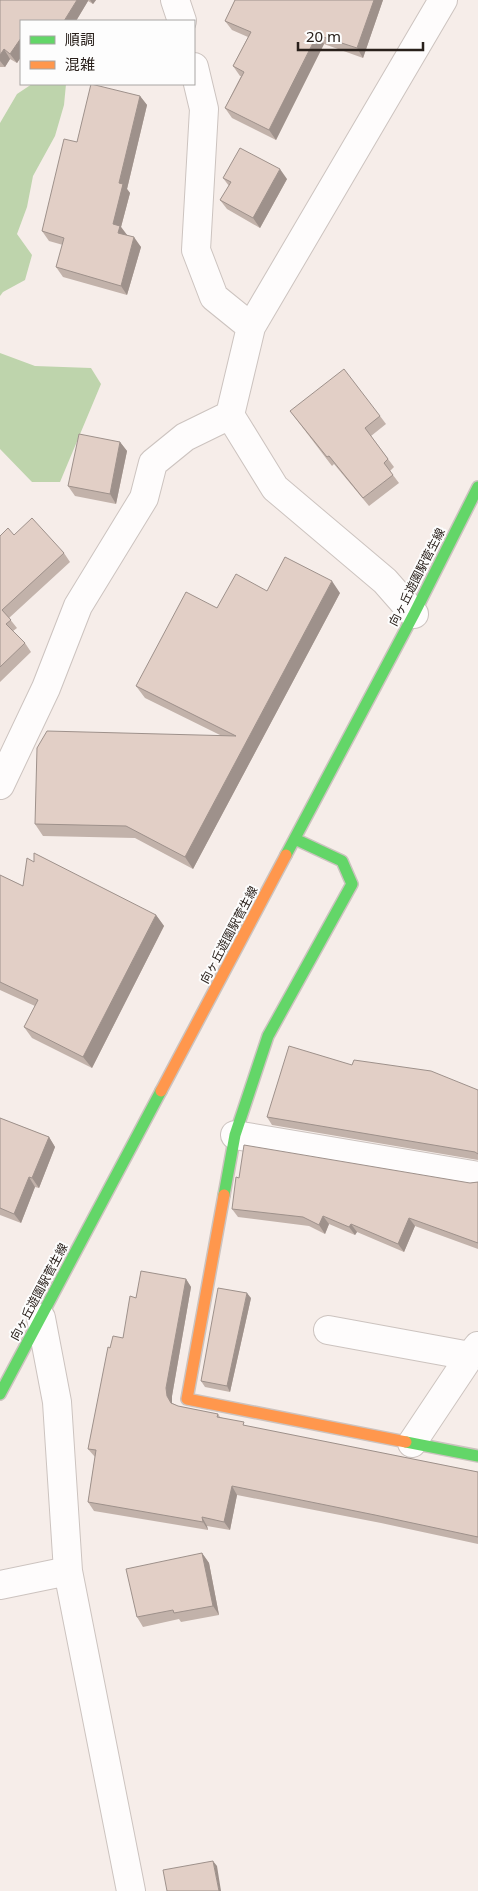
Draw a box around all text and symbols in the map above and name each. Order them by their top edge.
legend [20,20,195,85]
scale bar [298,20,423,52]
text: 20 m [306,26,341,46]
text: 順調 [65,29,95,49]
text: 混雑 [65,54,95,74]
street label: 向ヶ丘遊園駅菅生線 [384,525,449,629]
street label: 向ヶ丘遊園駅菅生線 [196,883,261,986]
street label: 向ヶ丘遊園駅菅生線 [6,1240,71,1343]

